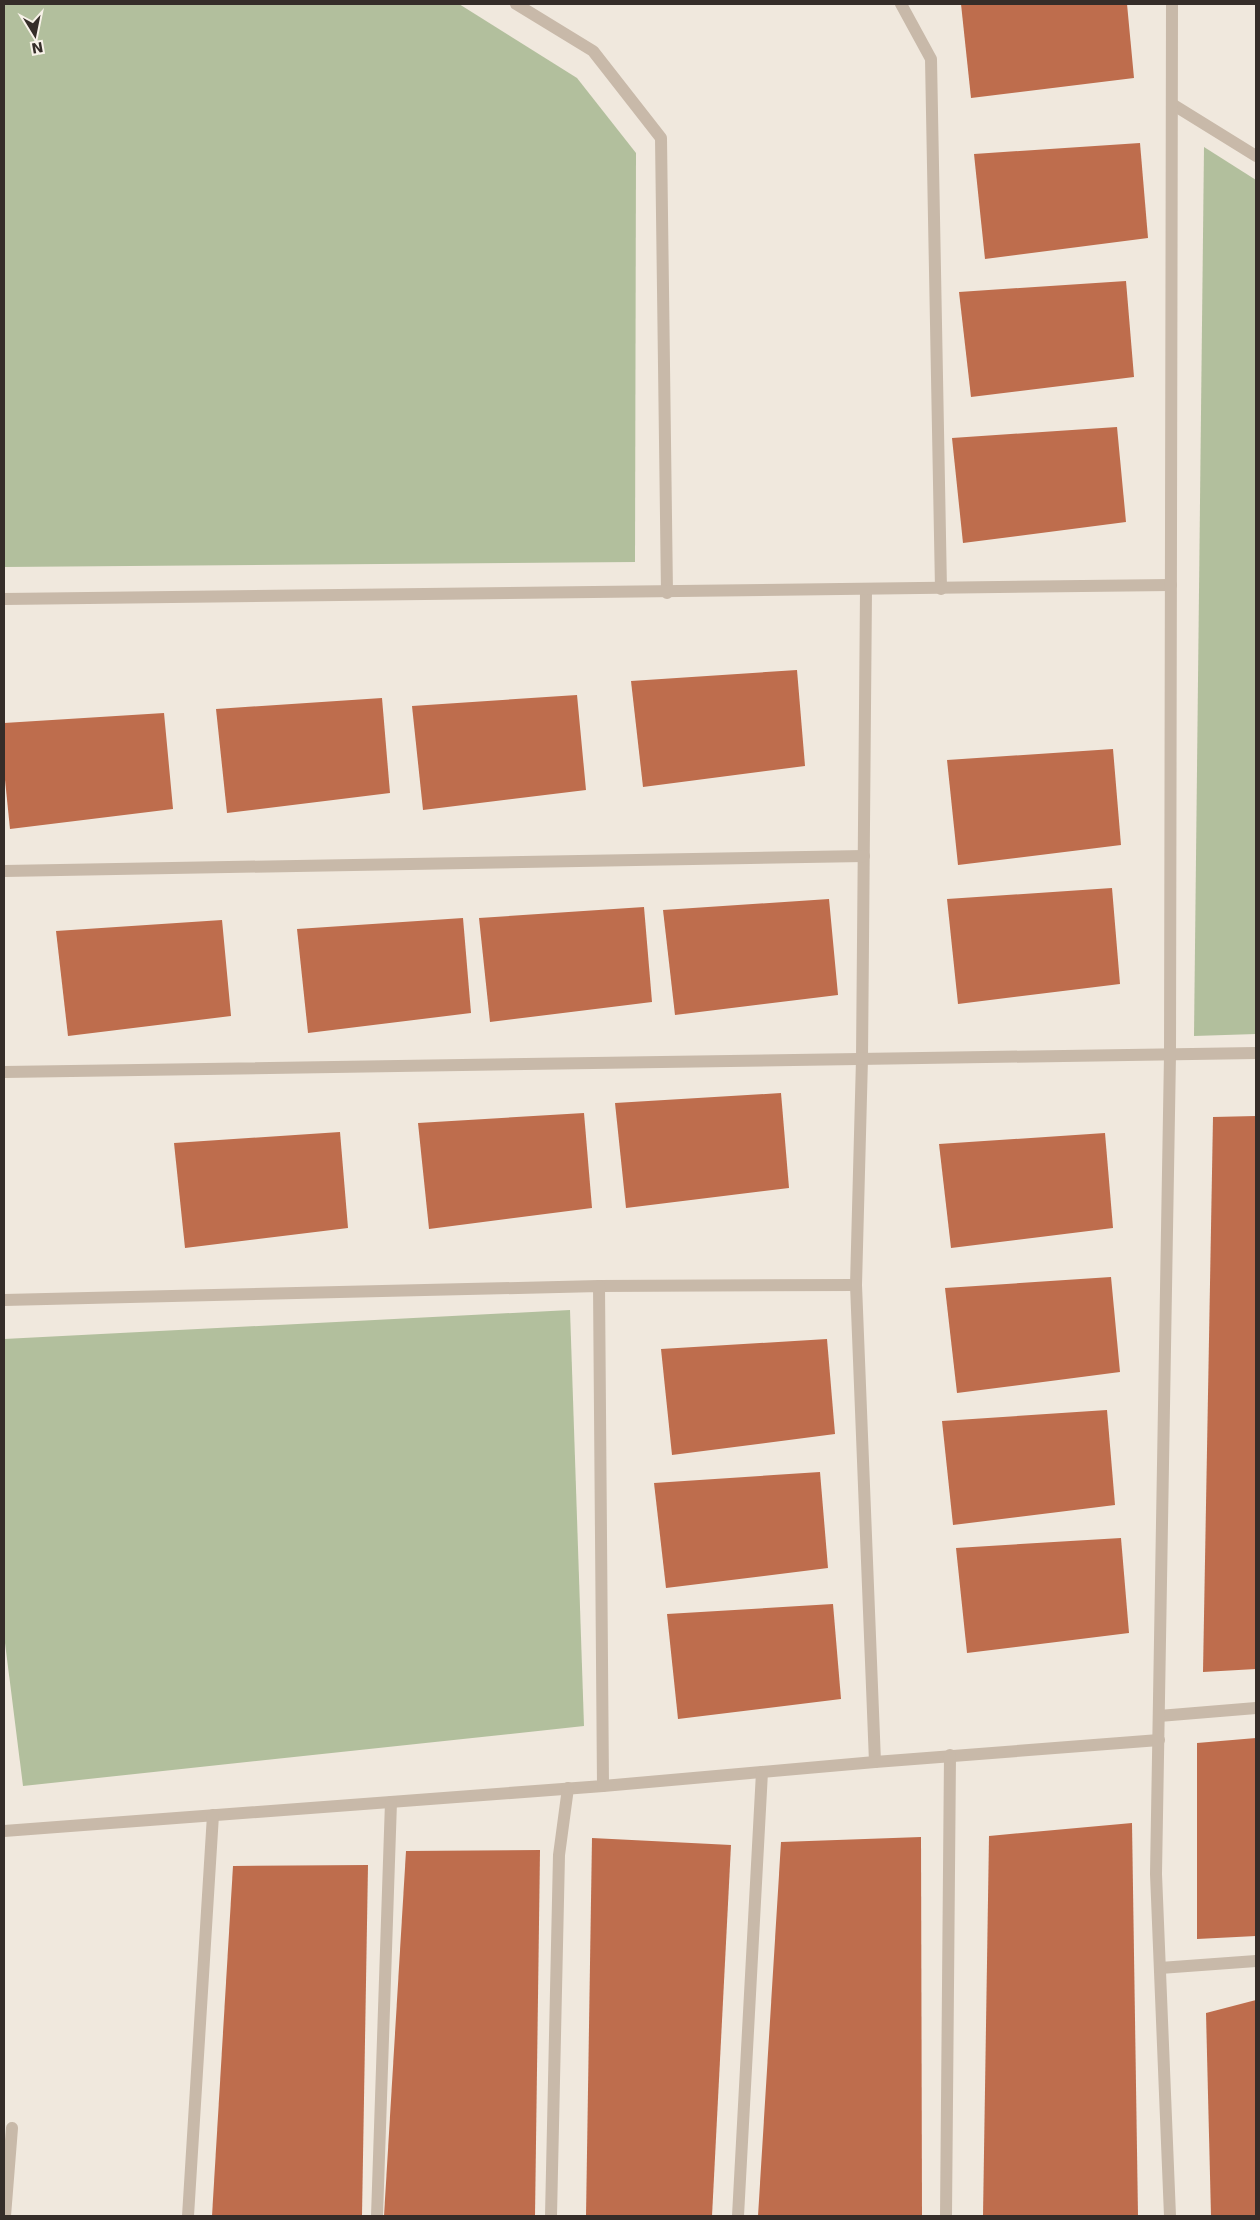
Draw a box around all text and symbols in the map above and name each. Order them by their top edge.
north arrow [10,10,60,60]
text: N [30,39,44,57]

